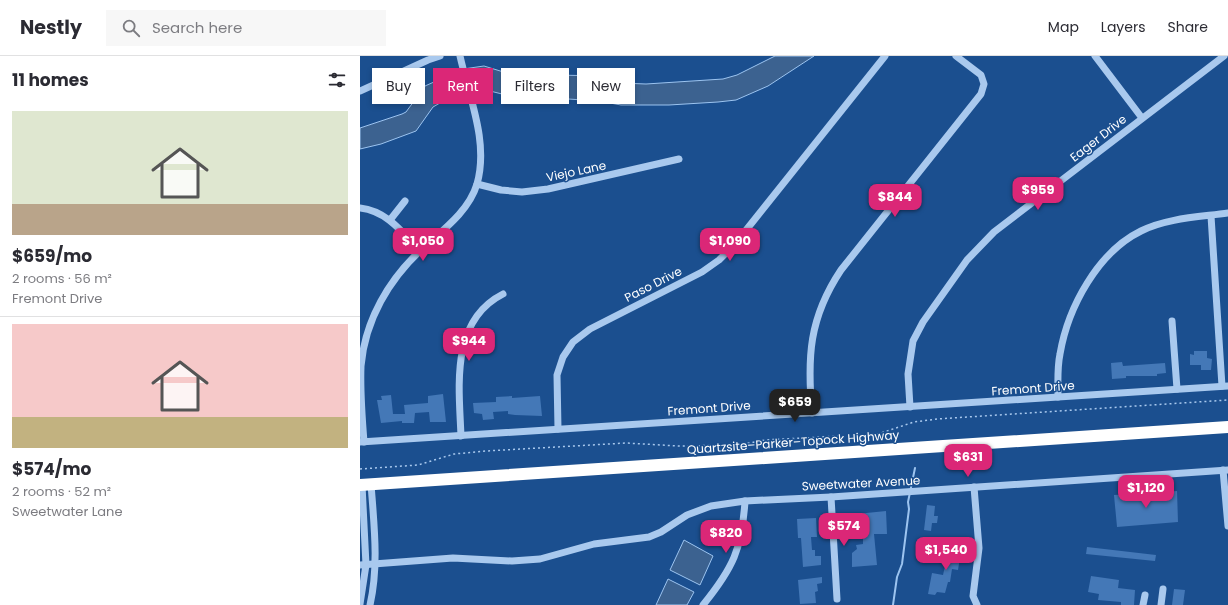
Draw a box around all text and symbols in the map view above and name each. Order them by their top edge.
search box [106,10,386,46]
text: Nestly [20,14,82,41]
icon: search [120,17,142,39]
text: Search here [152,17,242,38]
text: Map [1048,17,1079,37]
text: Layers [1101,17,1145,37]
text: Share [1167,17,1208,37]
text: 11 homes [12,68,89,92]
chip: Buy [372,68,425,104]
chip: Rent [433,68,493,104]
chip: Filters [501,68,569,104]
chip: New [577,68,635,104]
icon: filters [326,69,348,91]
street label: Eager Drive [1066,110,1130,166]
icon: home [144,137,216,209]
street label: Viejo Lane [545,156,607,186]
pin: $959 [1014,177,1062,211]
text: $959 [1022,180,1055,199]
pin: $844 [871,184,919,218]
text: $844 [878,187,912,206]
pin: $1,050 [390,228,456,262]
pin: $1,090 [697,228,763,262]
text: $1,050 [402,231,444,250]
text: $1,090 [709,231,751,250]
text: $659/mo [12,244,92,268]
street label: Paso Drive [621,262,685,306]
text: 2 rooms · 56 m² [12,269,112,288]
text: Fremont Drive [12,289,102,308]
pin: $944 [445,328,493,362]
text: $944 [452,331,486,350]
icon: home [144,350,216,422]
street label: Fremont Drive [991,377,1075,399]
pin: $659 [771,389,819,423]
text: $659 [778,392,812,411]
street label: Fremont Drive [667,397,751,419]
street label: Quartzsite–Parker–Topock Highway [686,426,900,458]
pin: $631 [944,444,992,478]
text: $631 [953,447,983,466]
text: $574/mo [12,457,91,481]
street label: Sweetwater Avenue [801,471,921,495]
pin: $1,120 [1113,475,1179,509]
text: $1,120 [1127,478,1165,497]
text: 2 rooms · 52 m² [12,482,111,501]
text: Sweetwater Lane [12,502,123,521]
pin: $574 [820,513,868,547]
text: $574 [828,516,860,535]
pin: $820 [702,520,750,554]
text: $820 [710,523,742,542]
pin: $1,540 [913,537,979,571]
text: $1,540 [925,540,967,559]

